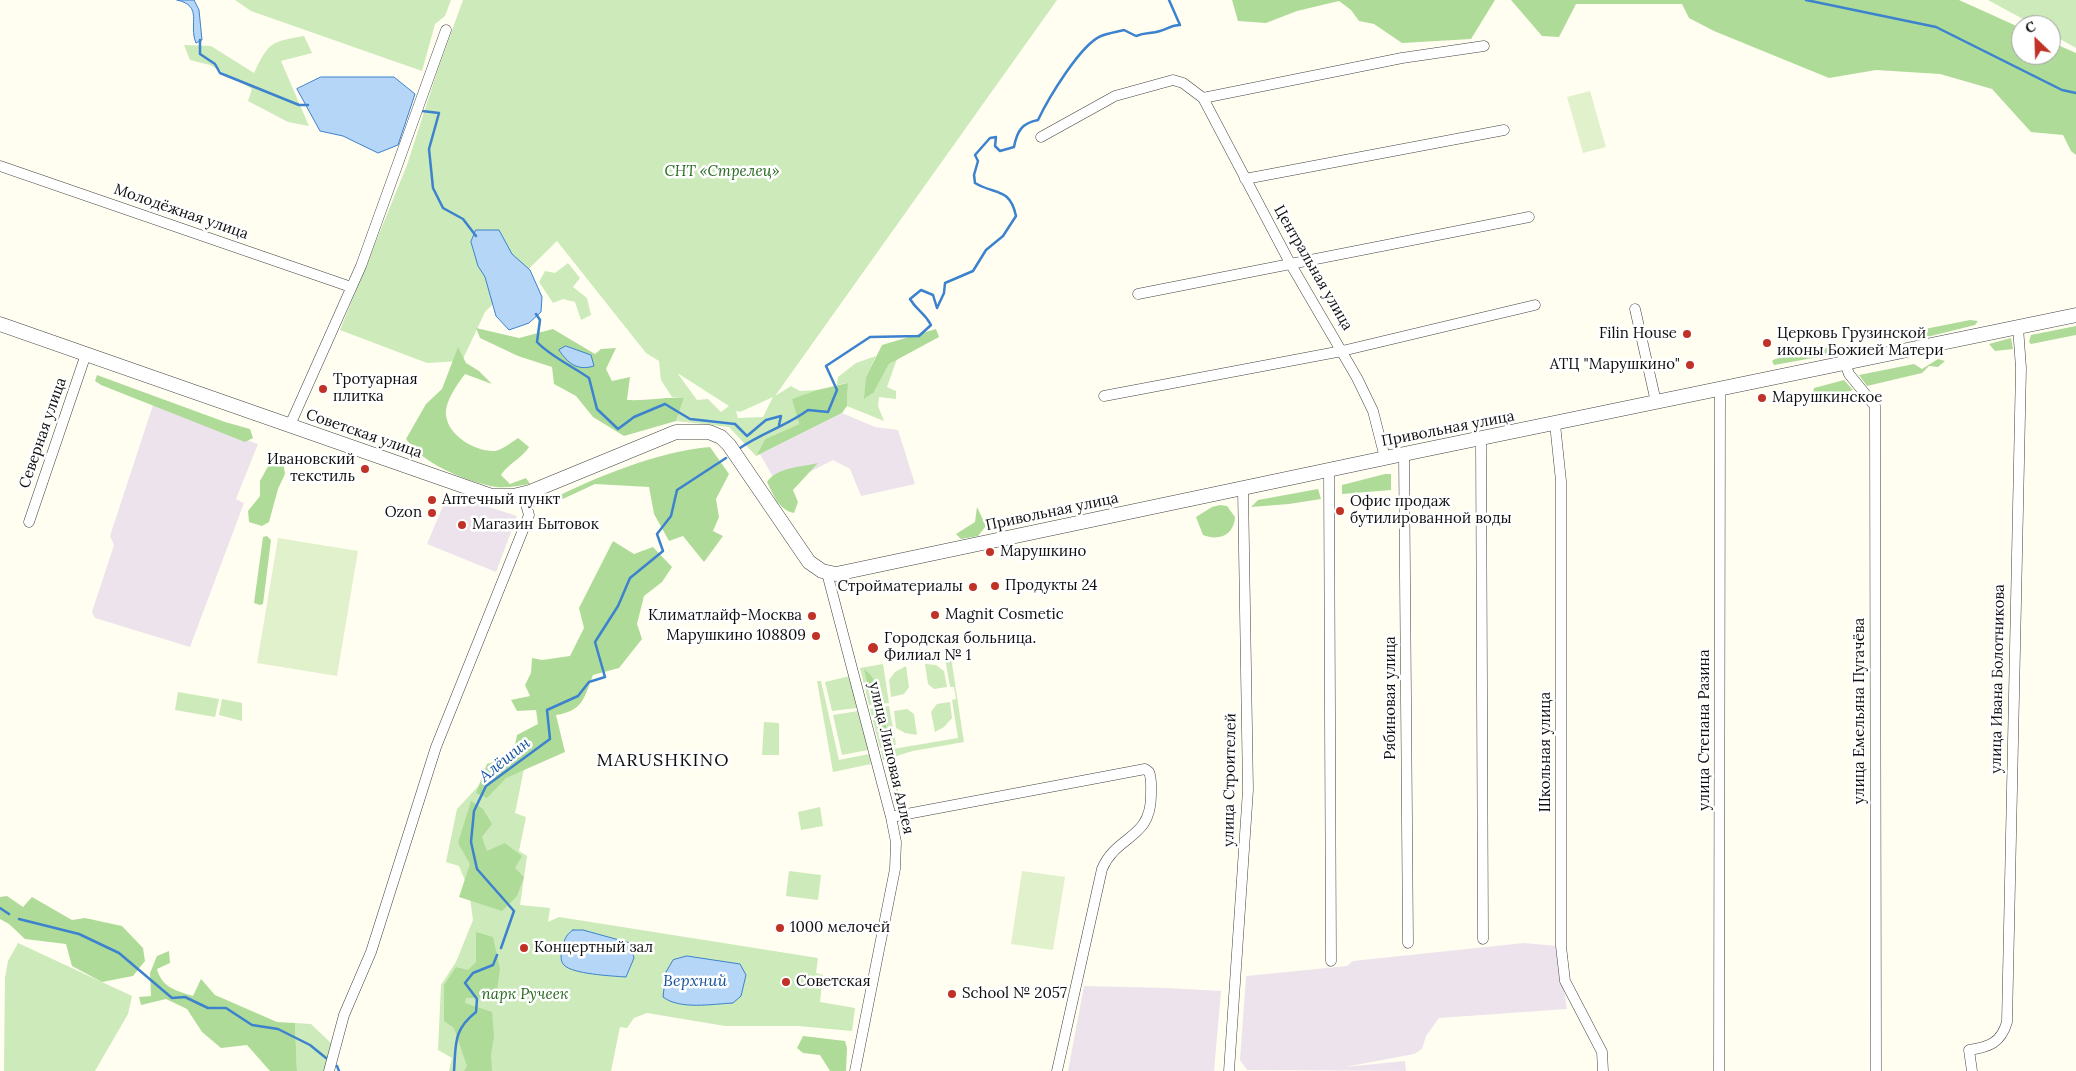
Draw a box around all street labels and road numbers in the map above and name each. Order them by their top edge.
street label: Молодёжная улица [111,181,251,243]
street label: Центральная улица [1270,202,1356,334]
street label: Северная улица [16,375,70,491]
street label: Советская улица [304,406,424,462]
street label: Привольная улица [1380,407,1516,451]
street label: Привольная улица [984,489,1120,535]
street label: улица Ивана Болотникова [1987,584,2009,774]
street label: улица Емельяна Пугачёва [1851,618,1869,804]
street label: Рябиновая улица [1382,636,1400,760]
street label: улица Степана Разина [1696,649,1714,811]
street label: улица Липовая Аллея [865,680,917,836]
street label: Школьная улица [1537,692,1555,812]
street label: улица Строителей [1220,713,1240,847]

